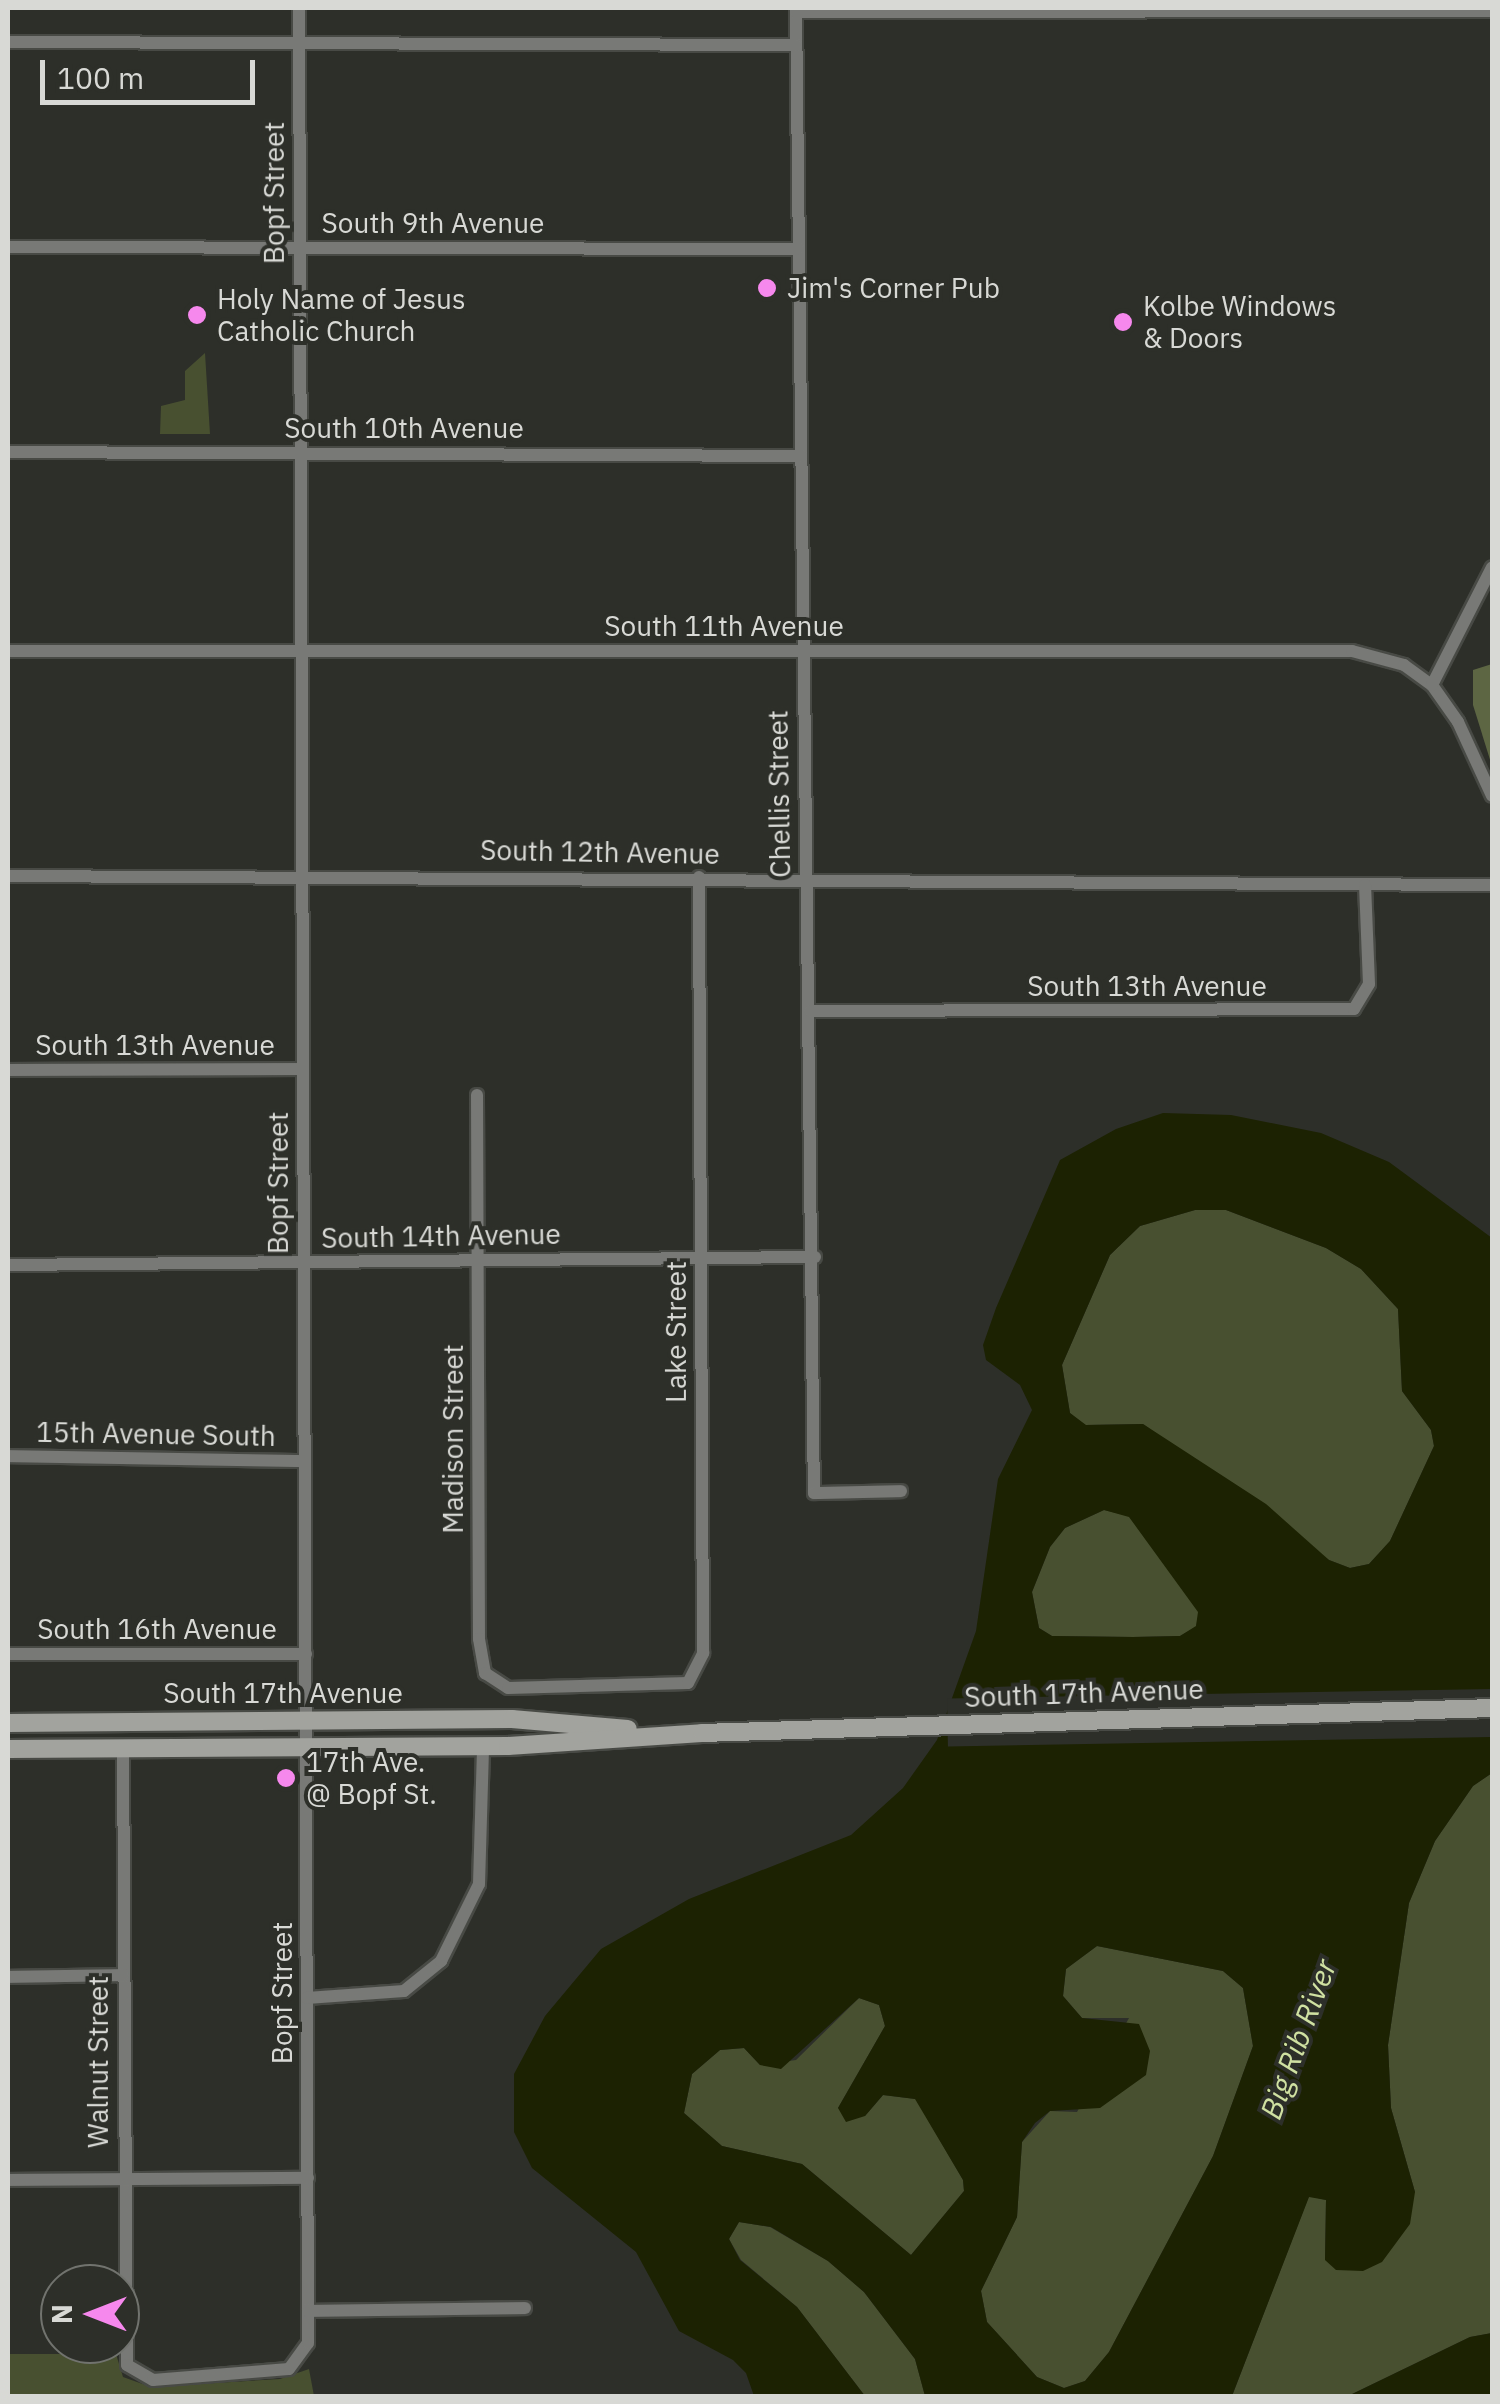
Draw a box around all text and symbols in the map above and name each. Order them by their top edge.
scale bar [45,40,260,102]
text: 100 m [57,58,144,97]
street label: Bopf Street [257,122,291,264]
street label: South 9th Avenue [322,206,544,240]
place label: Jim's Corner Pub [787,271,1000,305]
marker: Jim's Corner Pub [756,277,778,299]
place label: Holy Name of Jesus Catholic Church [217,282,466,348]
place label: Kolbe Windows & Doors [1143,289,1336,355]
marker: Holy Name of Jesus Catholic Church [186,304,208,326]
marker: Kolbe Windows & Doors [1112,311,1134,333]
street label: South 10th Avenue [284,411,524,445]
street label: South 11th Avenue [604,609,844,643]
street label: Chellis Street [761,710,797,878]
street label: South 12th Avenue [480,833,720,871]
street label: South 13th Avenue [1027,969,1267,1003]
street label: South 13th Avenue [35,1028,275,1062]
street label: Bopf Street [261,1112,295,1254]
street label: South 14th Avenue [321,1217,561,1255]
street label: Lake Street [659,1261,693,1403]
street label: Madison Street [436,1344,470,1534]
street label: 15th Avenue South [36,1415,276,1453]
street label: South 16th Avenue [37,1612,277,1646]
street label: South 17th Avenue [964,1672,1204,1714]
street label: South 17th Avenue [163,1676,403,1710]
place label: 17th Ave. @ Bopf St. [306,1745,437,1811]
marker: 17th Ave. @ Bopf St. [275,1767,297,1789]
street label: Bopf Street [265,1922,299,2064]
water label: Big Rib River [1252,1954,1344,2124]
street label: Walnut Street [81,1976,115,2148]
north arrow [40,2264,140,2364]
text: N [43,2304,80,2324]

